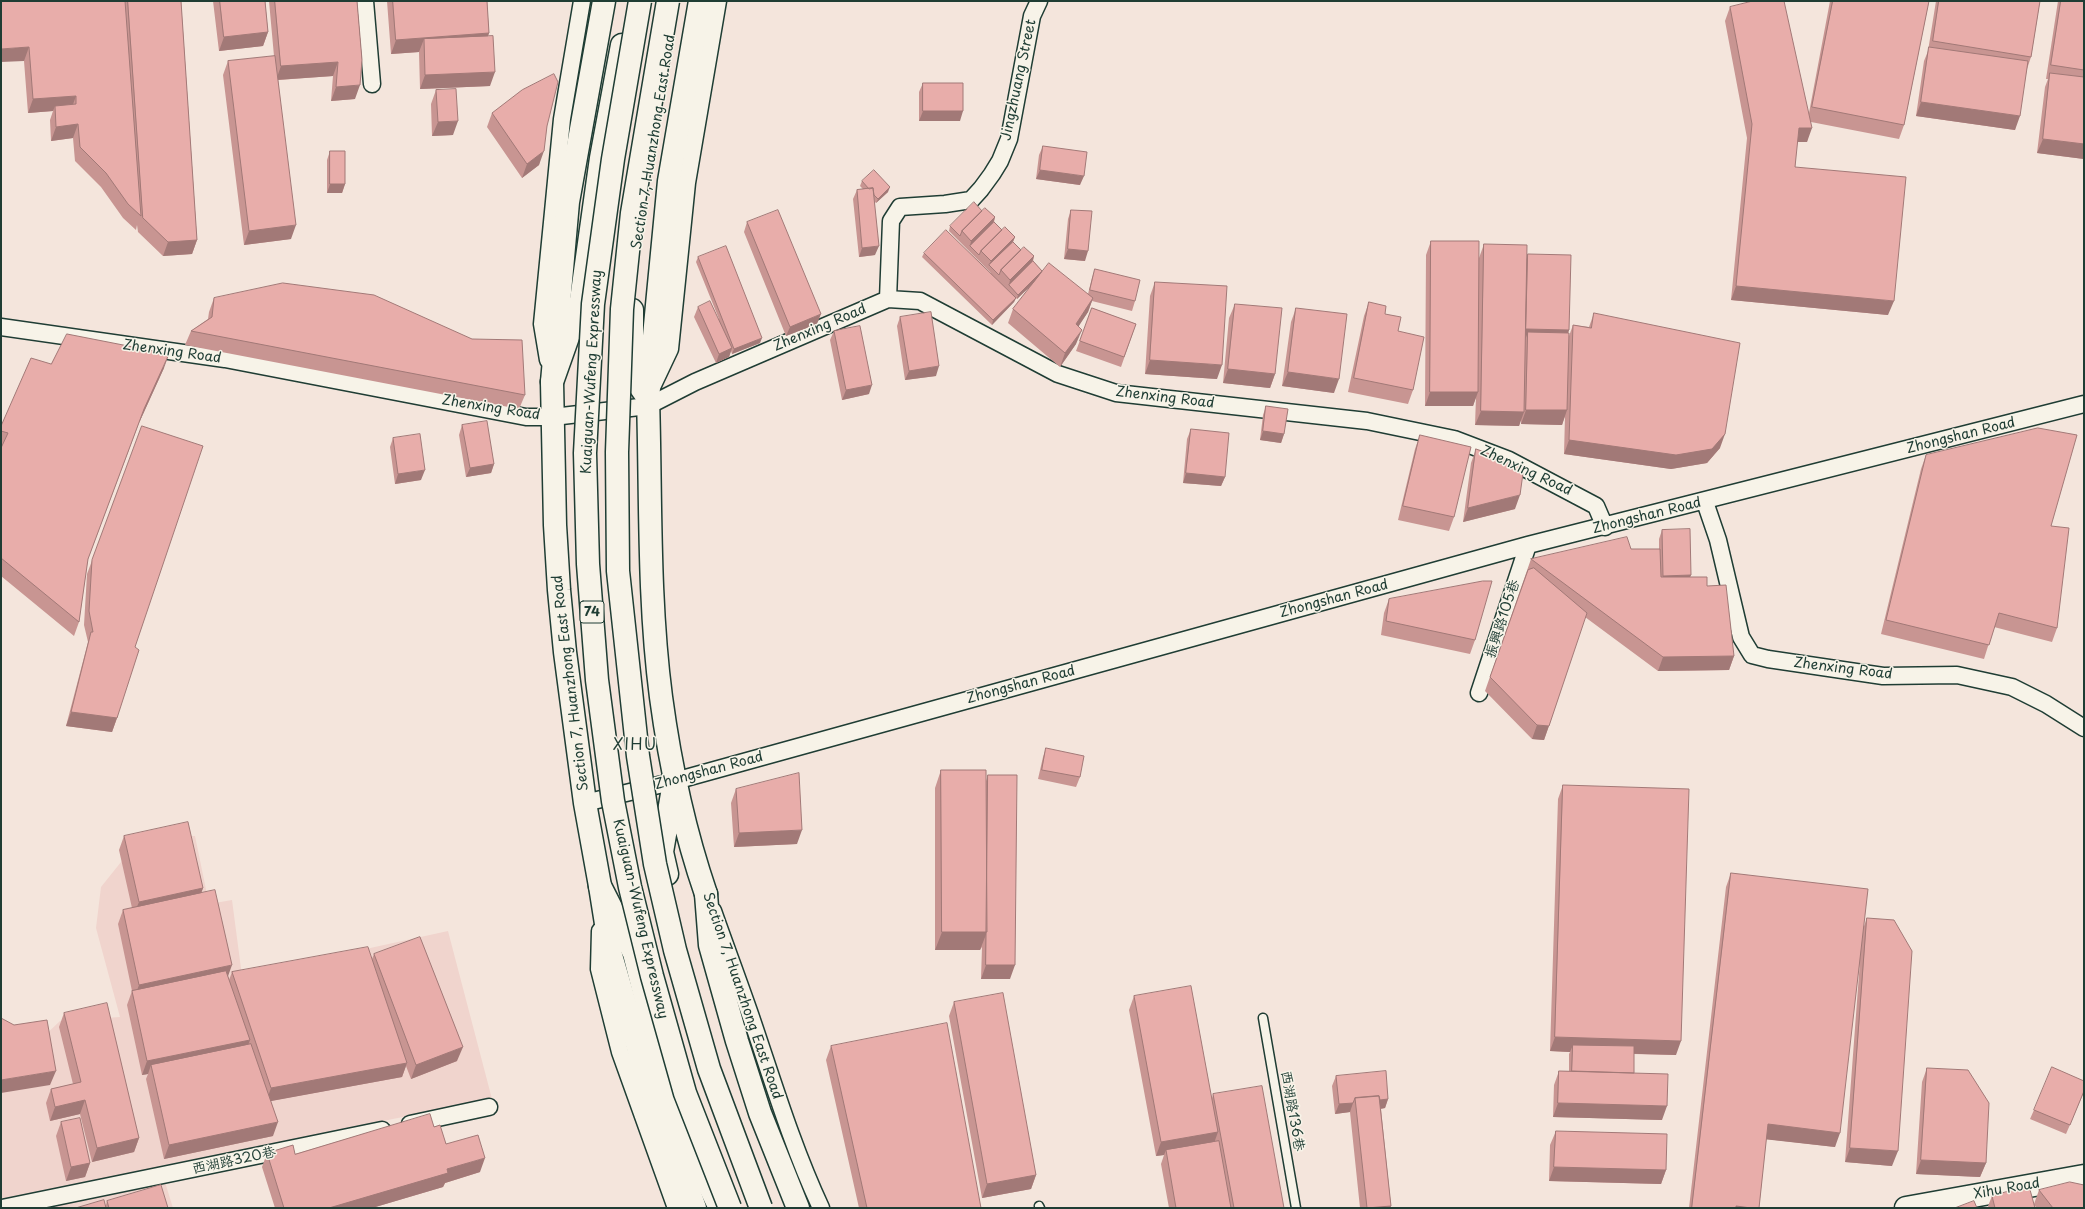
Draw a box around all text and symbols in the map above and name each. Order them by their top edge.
street label: Jingzhuang Street [998,18,1040,142]
street label: Section 7, Huanzhong East Road [629,33,679,251]
street label: Kuaiguan-Wufeng Expressway [578,269,606,475]
street label: Zhenxing Road [771,301,869,355]
street label: Zhenxing Road [122,337,222,367]
street label: Zhenxing Road [1115,384,1215,412]
street label: Zhenxing Road [441,392,541,424]
street label: Zhongshan Road [1905,414,2017,458]
street label: Zhenxing Road [1477,442,1575,500]
street label: Zhongshan Road [1591,494,1703,538]
street label: Section 7, Huanzhong East Road [549,574,593,792]
street label: Zhongshan Road [1278,576,1390,622]
street label: 振興路105巷 [1482,578,1524,660]
road number: 74 [580,601,604,623]
street label: Zhenxing Road [1793,655,1893,683]
street label: Zhongshan Road [965,662,1077,708]
district label: XIHU [613,736,657,756]
street label: Zhongshan Road [653,748,765,794]
street label: Kuaiguan-Wufeng Expressway [609,817,671,1021]
street label: Section 7, Huanzhong East Road [699,890,785,1102]
street label: 西湖路136巷 [1277,1069,1307,1153]
street label: 西湖路320巷 [191,1144,277,1178]
street label: Xihu Road [1973,1175,2041,1203]

